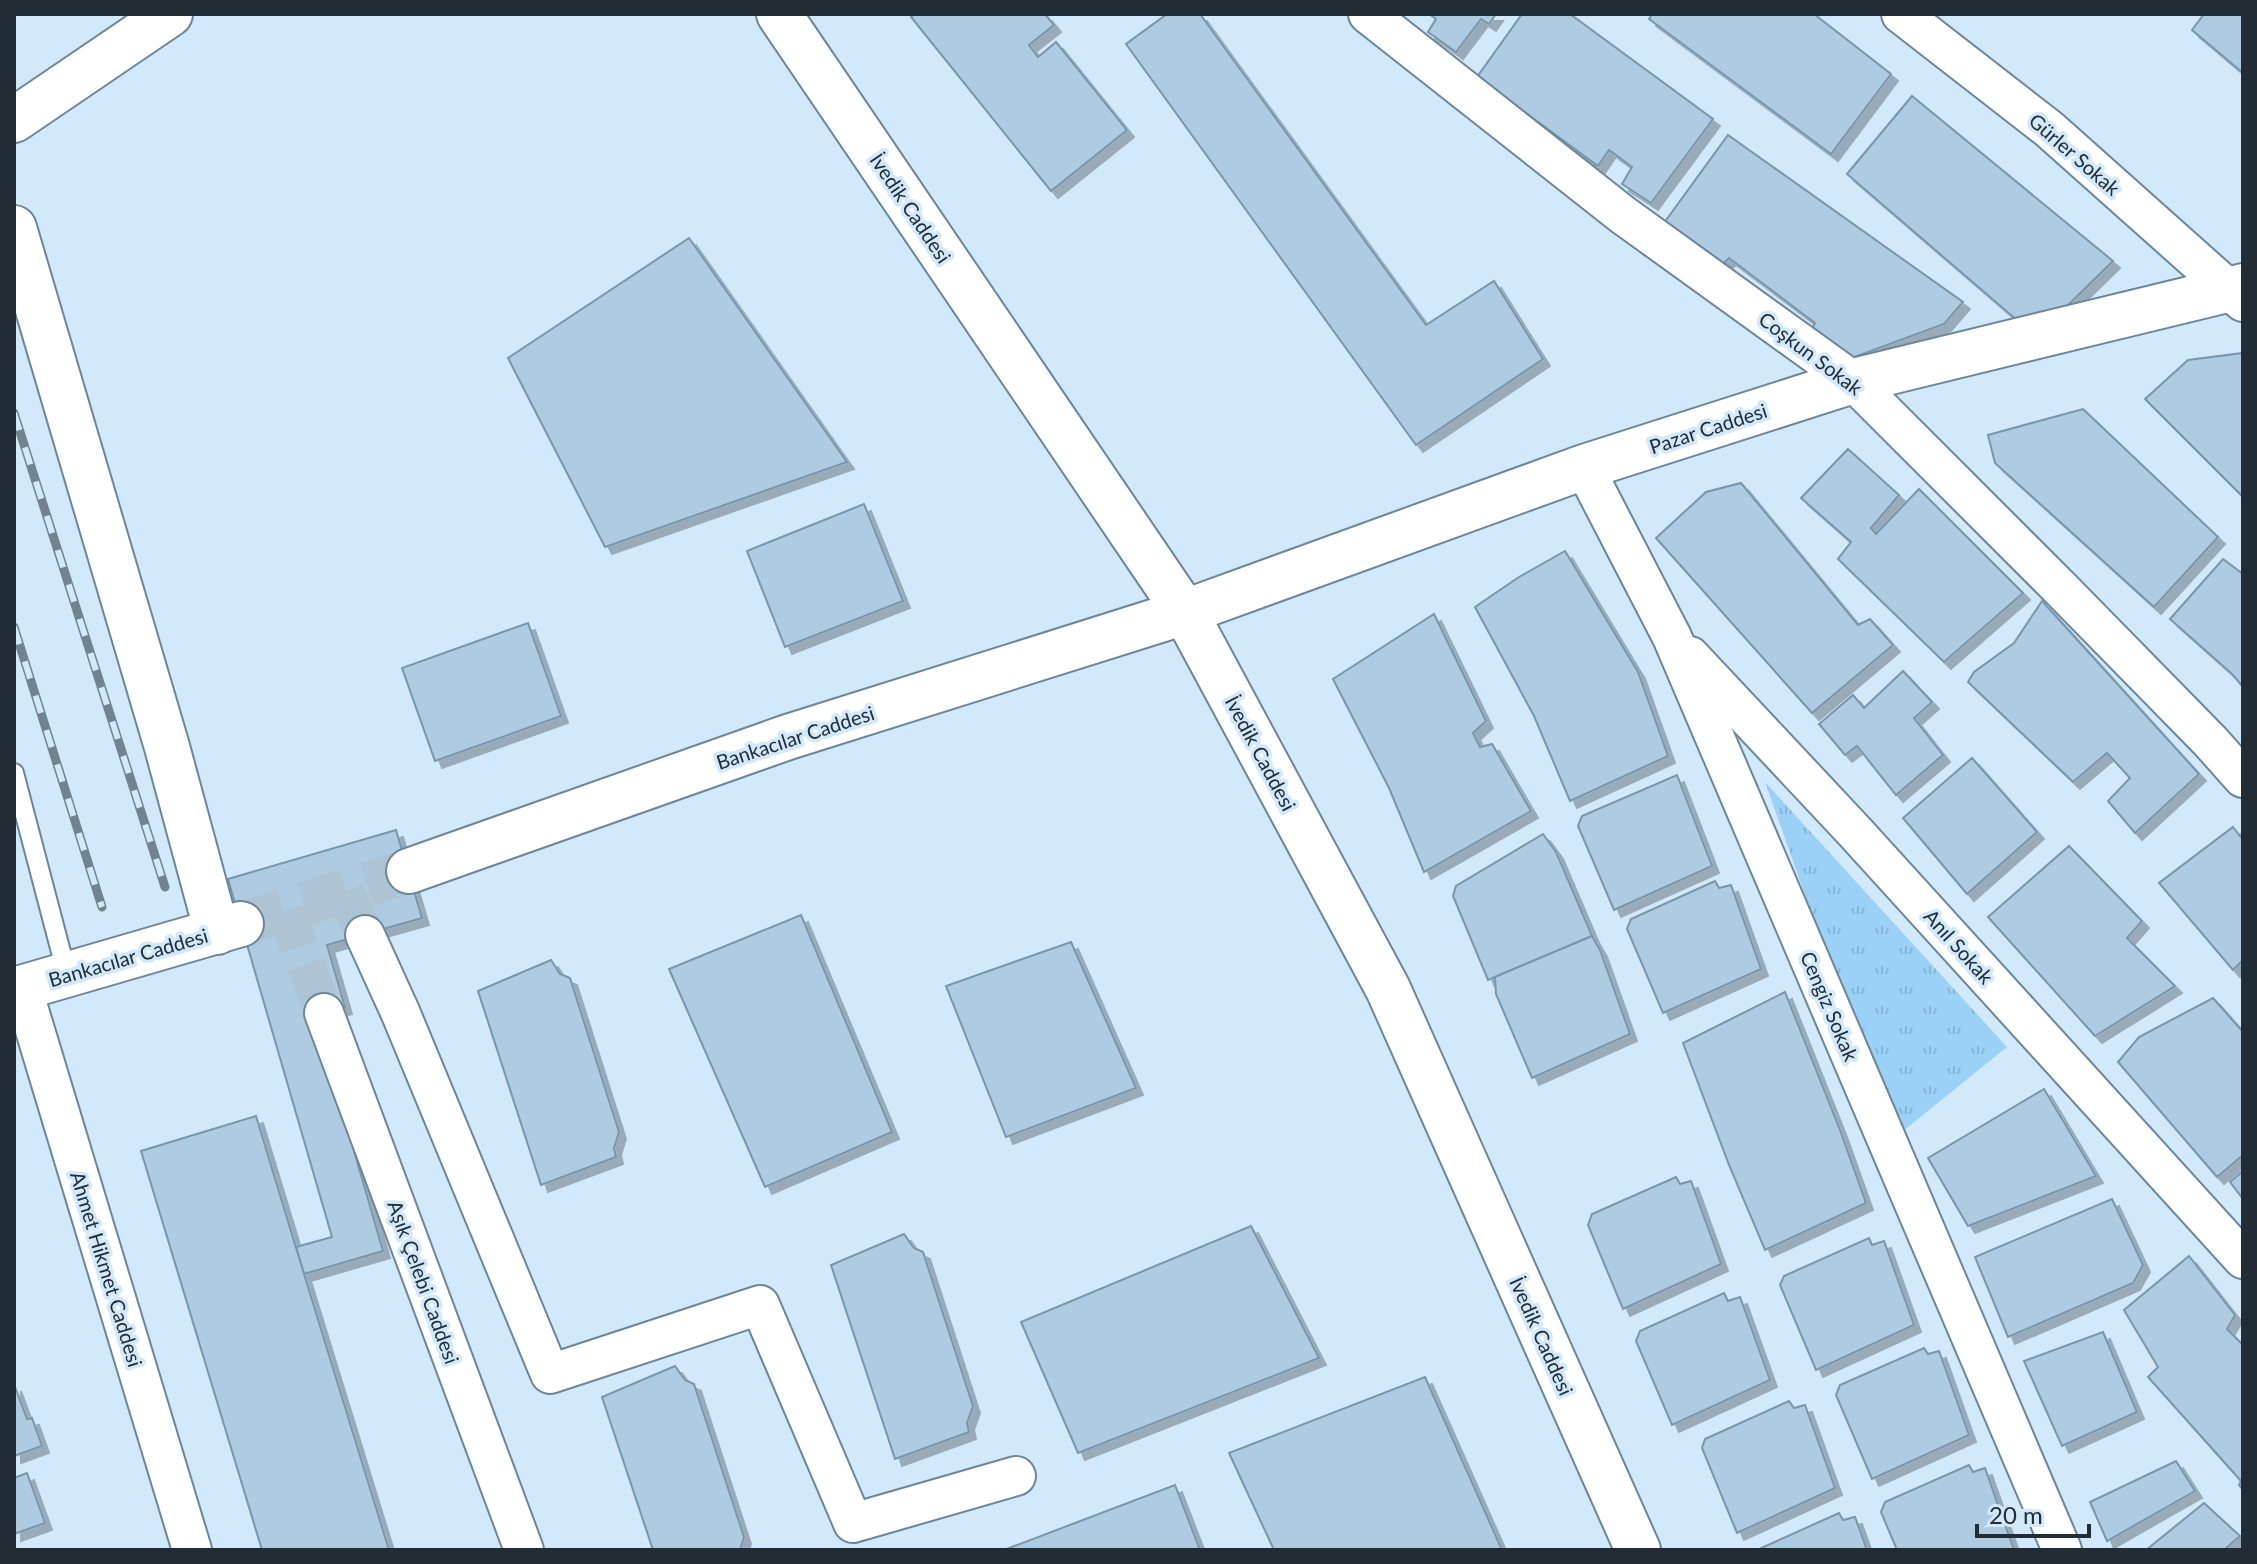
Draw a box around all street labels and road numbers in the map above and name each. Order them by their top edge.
street label: Gürler Sokak [2025,108,2126,201]
street label: İvedik Caddesi [866,149,956,267]
street label: Coşkun Sokak [1755,306,1868,400]
street label: Pazar Caddesi [1646,398,1770,458]
street label: İvedik Caddesi [1221,691,1301,815]
street label: Bankacılar Caddesi [713,700,877,774]
street label: Anıl Sokak [1919,904,1999,989]
street label: Bankacılar Caddesi [46,923,210,991]
street label: Cengiz Sokak [1796,948,1864,1065]
street label: Ahmet Hikmet Caddesi [66,1168,148,1370]
street label: Aşık Çelebi Caddesi [383,1197,465,1367]
street label: İvedik Caddesi [1505,1273,1579,1399]

